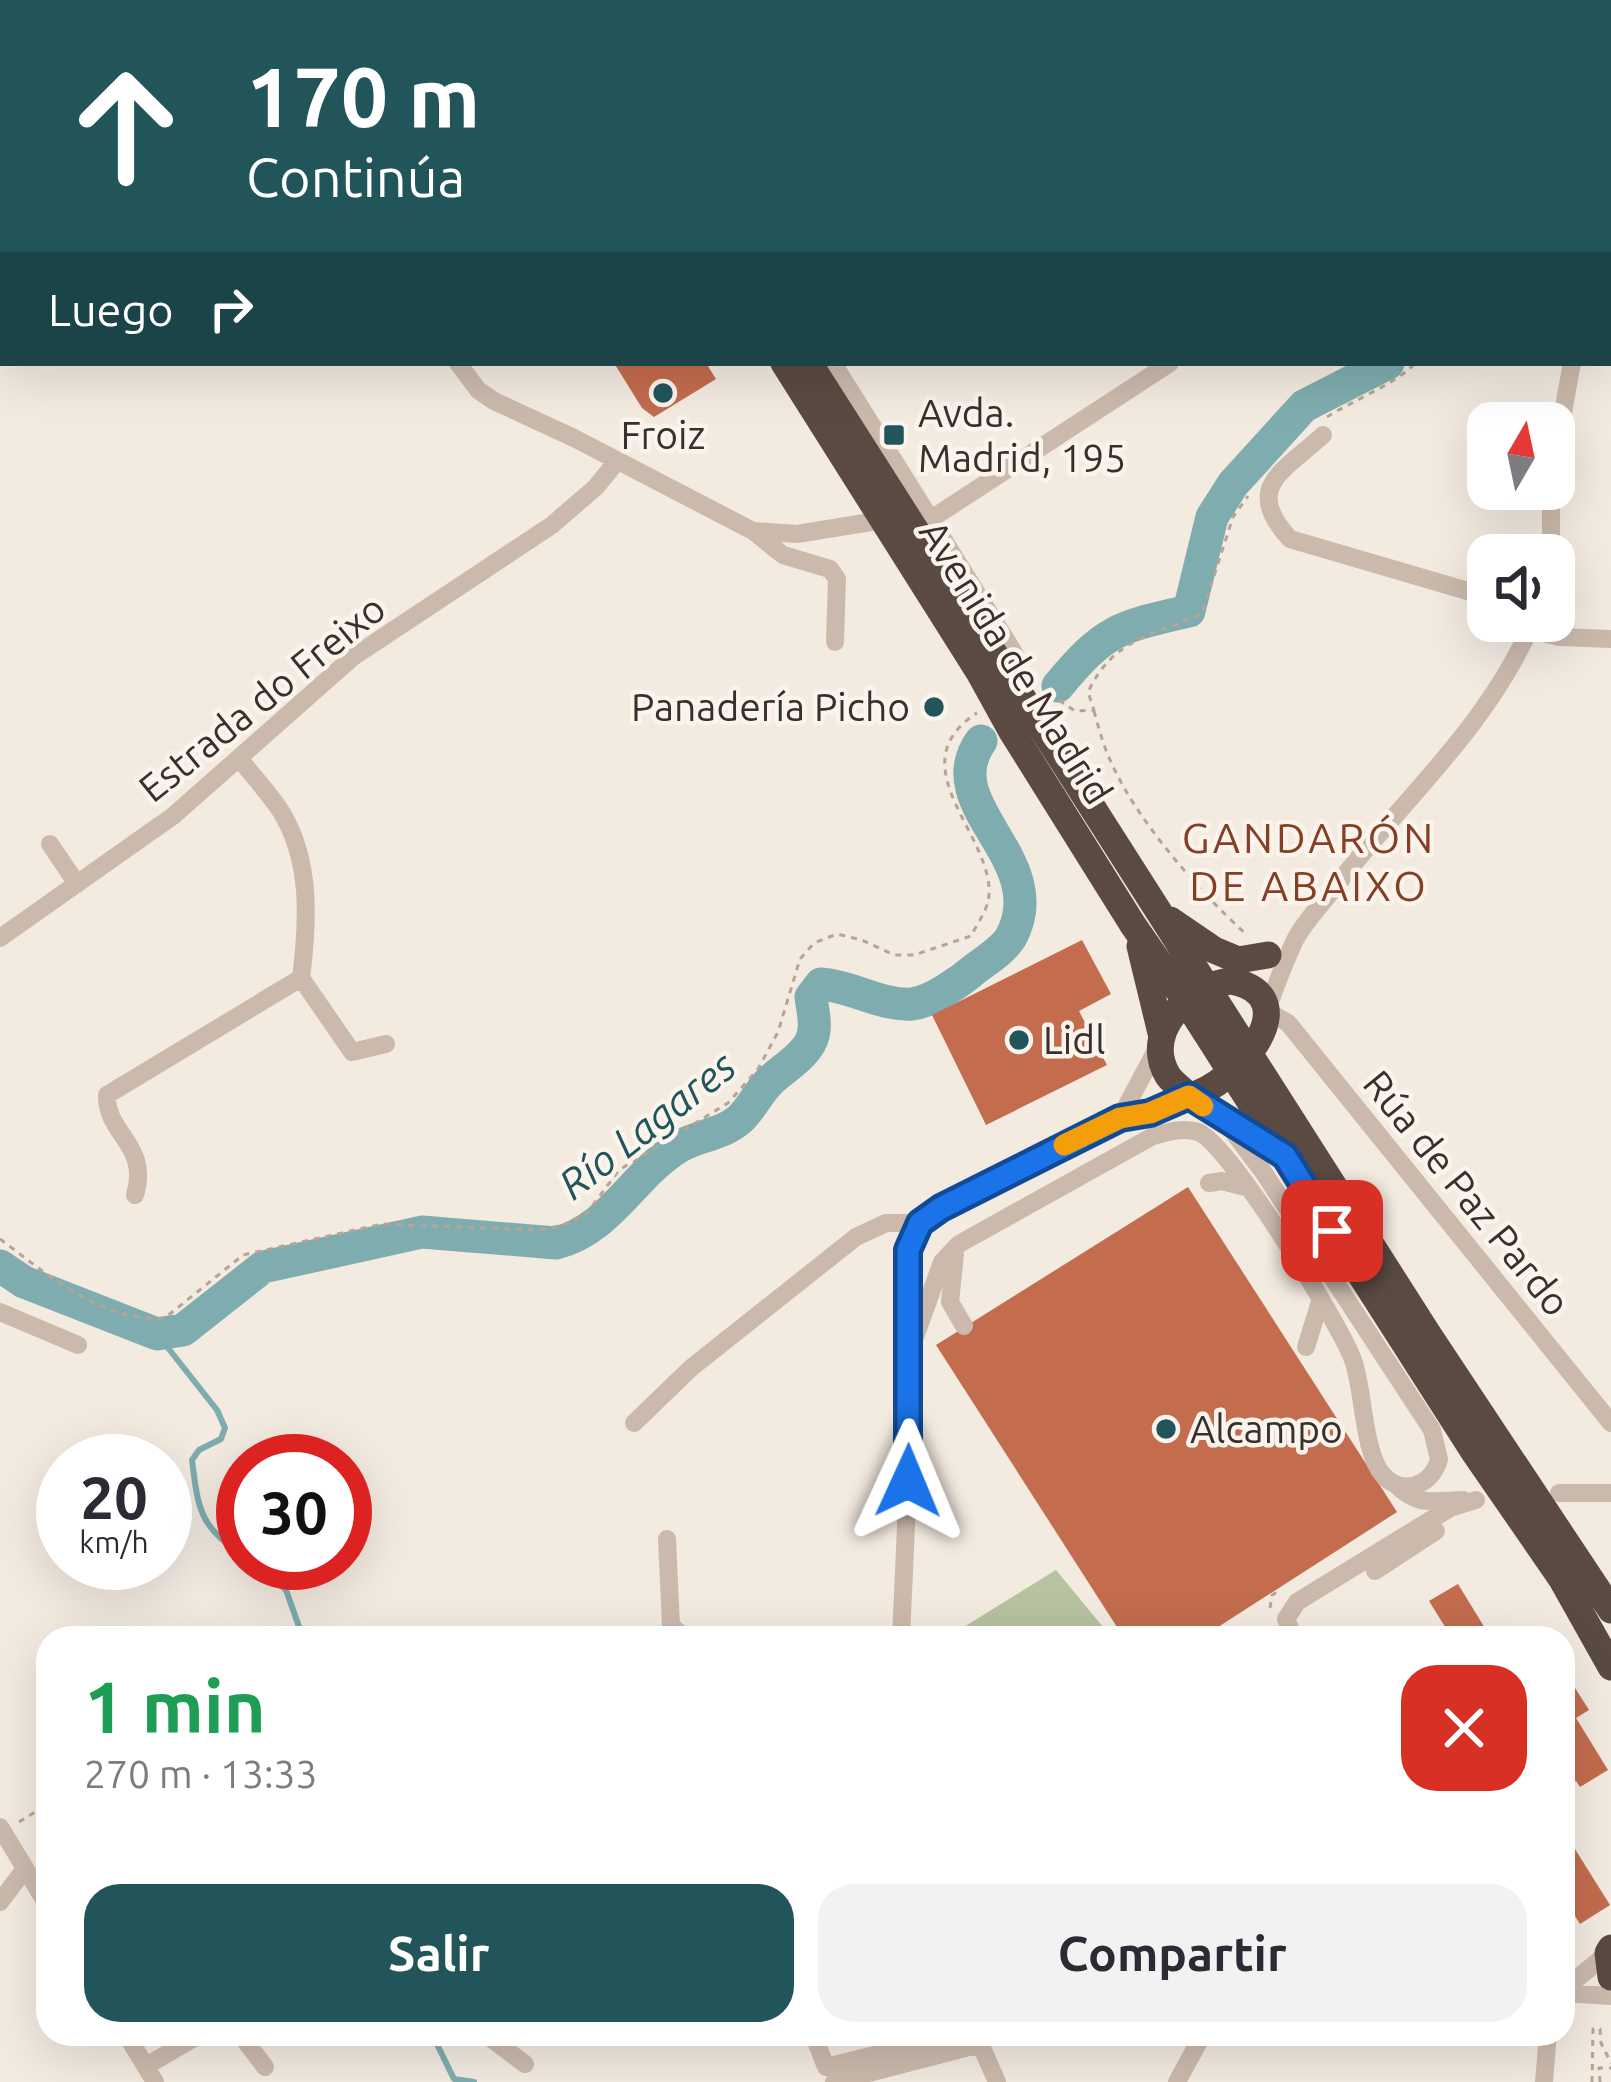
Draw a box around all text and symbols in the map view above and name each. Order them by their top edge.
icon: ahead [48,48,204,204]
text: 170 m [246,49,480,143]
text: Continúa [246,147,465,207]
icon: right [198,276,264,342]
text: Luego [48,284,174,335]
marker: Froiz [650,380,676,406]
place label: Avda. Madrid, 195 [918,391,1126,479]
north arrow [1467,402,1575,510]
map controls [1467,402,1575,642]
place label: Froiz [621,413,705,456]
marker: Avda. Madrid, 195 [881,422,907,448]
street label: Avenida de Madrid [912,512,1121,811]
button: sound [1467,534,1575,642]
street label: Estrada do Freixo [130,586,393,810]
place label: Panadería Picho [631,685,910,728]
marker: Panadería Picho [921,694,947,720]
district label: GANDARÓN DE ABAIXO [1182,814,1436,909]
place label: Lidl [1043,1018,1105,1061]
marker: Lidl [1006,1027,1032,1053]
water label: Río Lagares [549,1041,744,1208]
street label: Rúa de Paz Pardo [1356,1062,1579,1324]
pin [1281,1180,1383,1282]
icon: arrive [1299,1198,1365,1264]
place label: Alcampo [1190,1407,1343,1450]
marker: Alcampo [1153,1416,1179,1442]
position arrow [845,1418,971,1544]
speed limit sign: 30 [216,1434,372,1590]
text: 20 [80,1463,148,1530]
text: km/h [79,1525,149,1559]
button: close [1401,1665,1527,1791]
text: 1 min [84,1666,266,1747]
text: 270 m · 13:33 [84,1752,318,1795]
button: Salir [84,1884,794,2022]
button: Compartir [818,1884,1527,2022]

